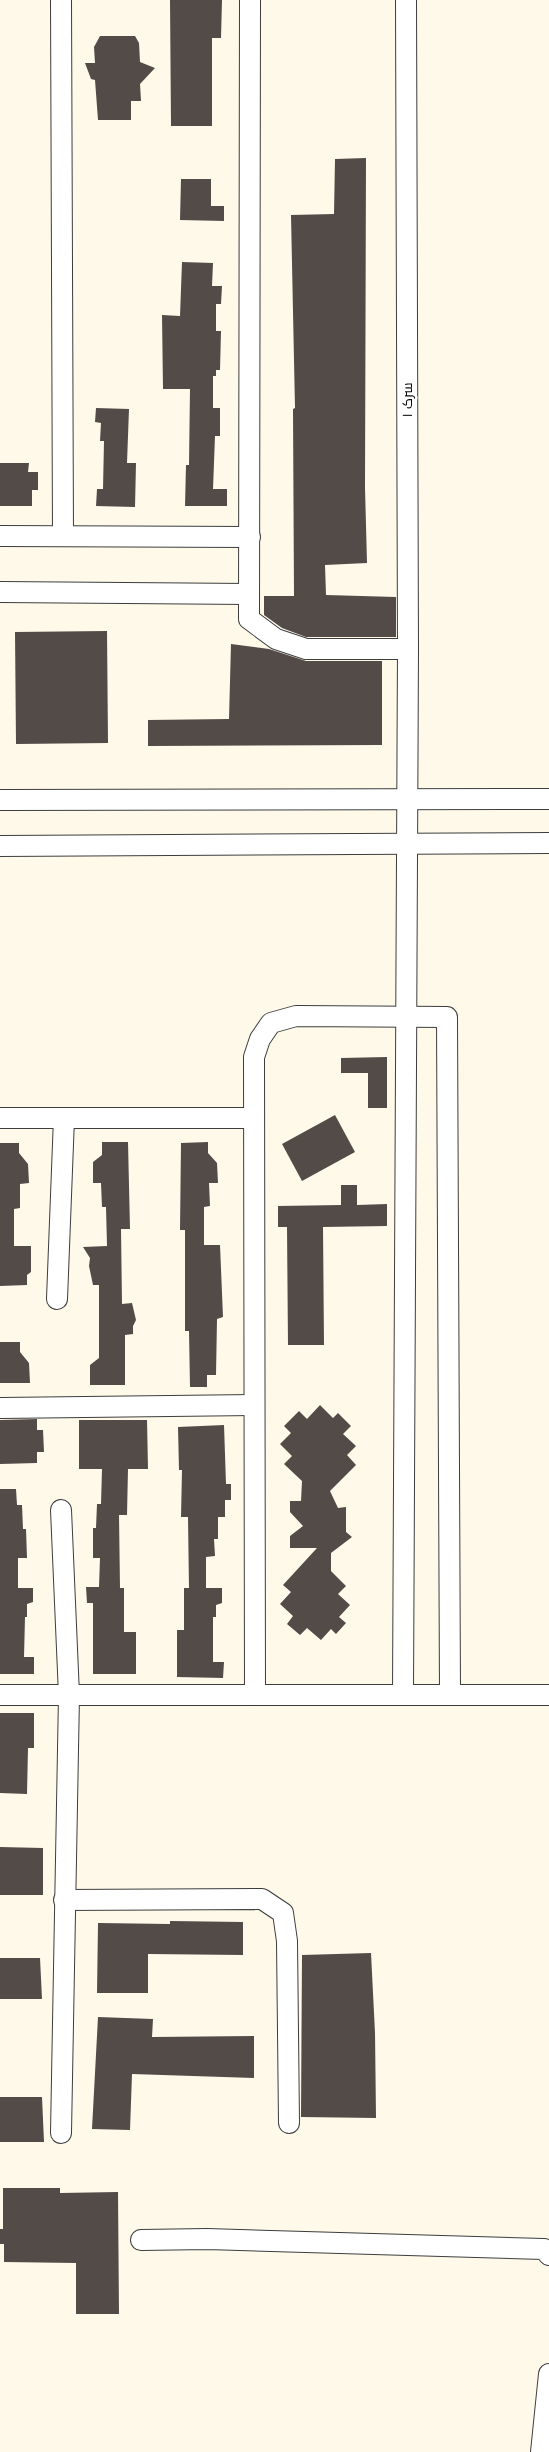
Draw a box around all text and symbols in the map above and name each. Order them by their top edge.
street label: سرک ۱ [398,383,416,417]

